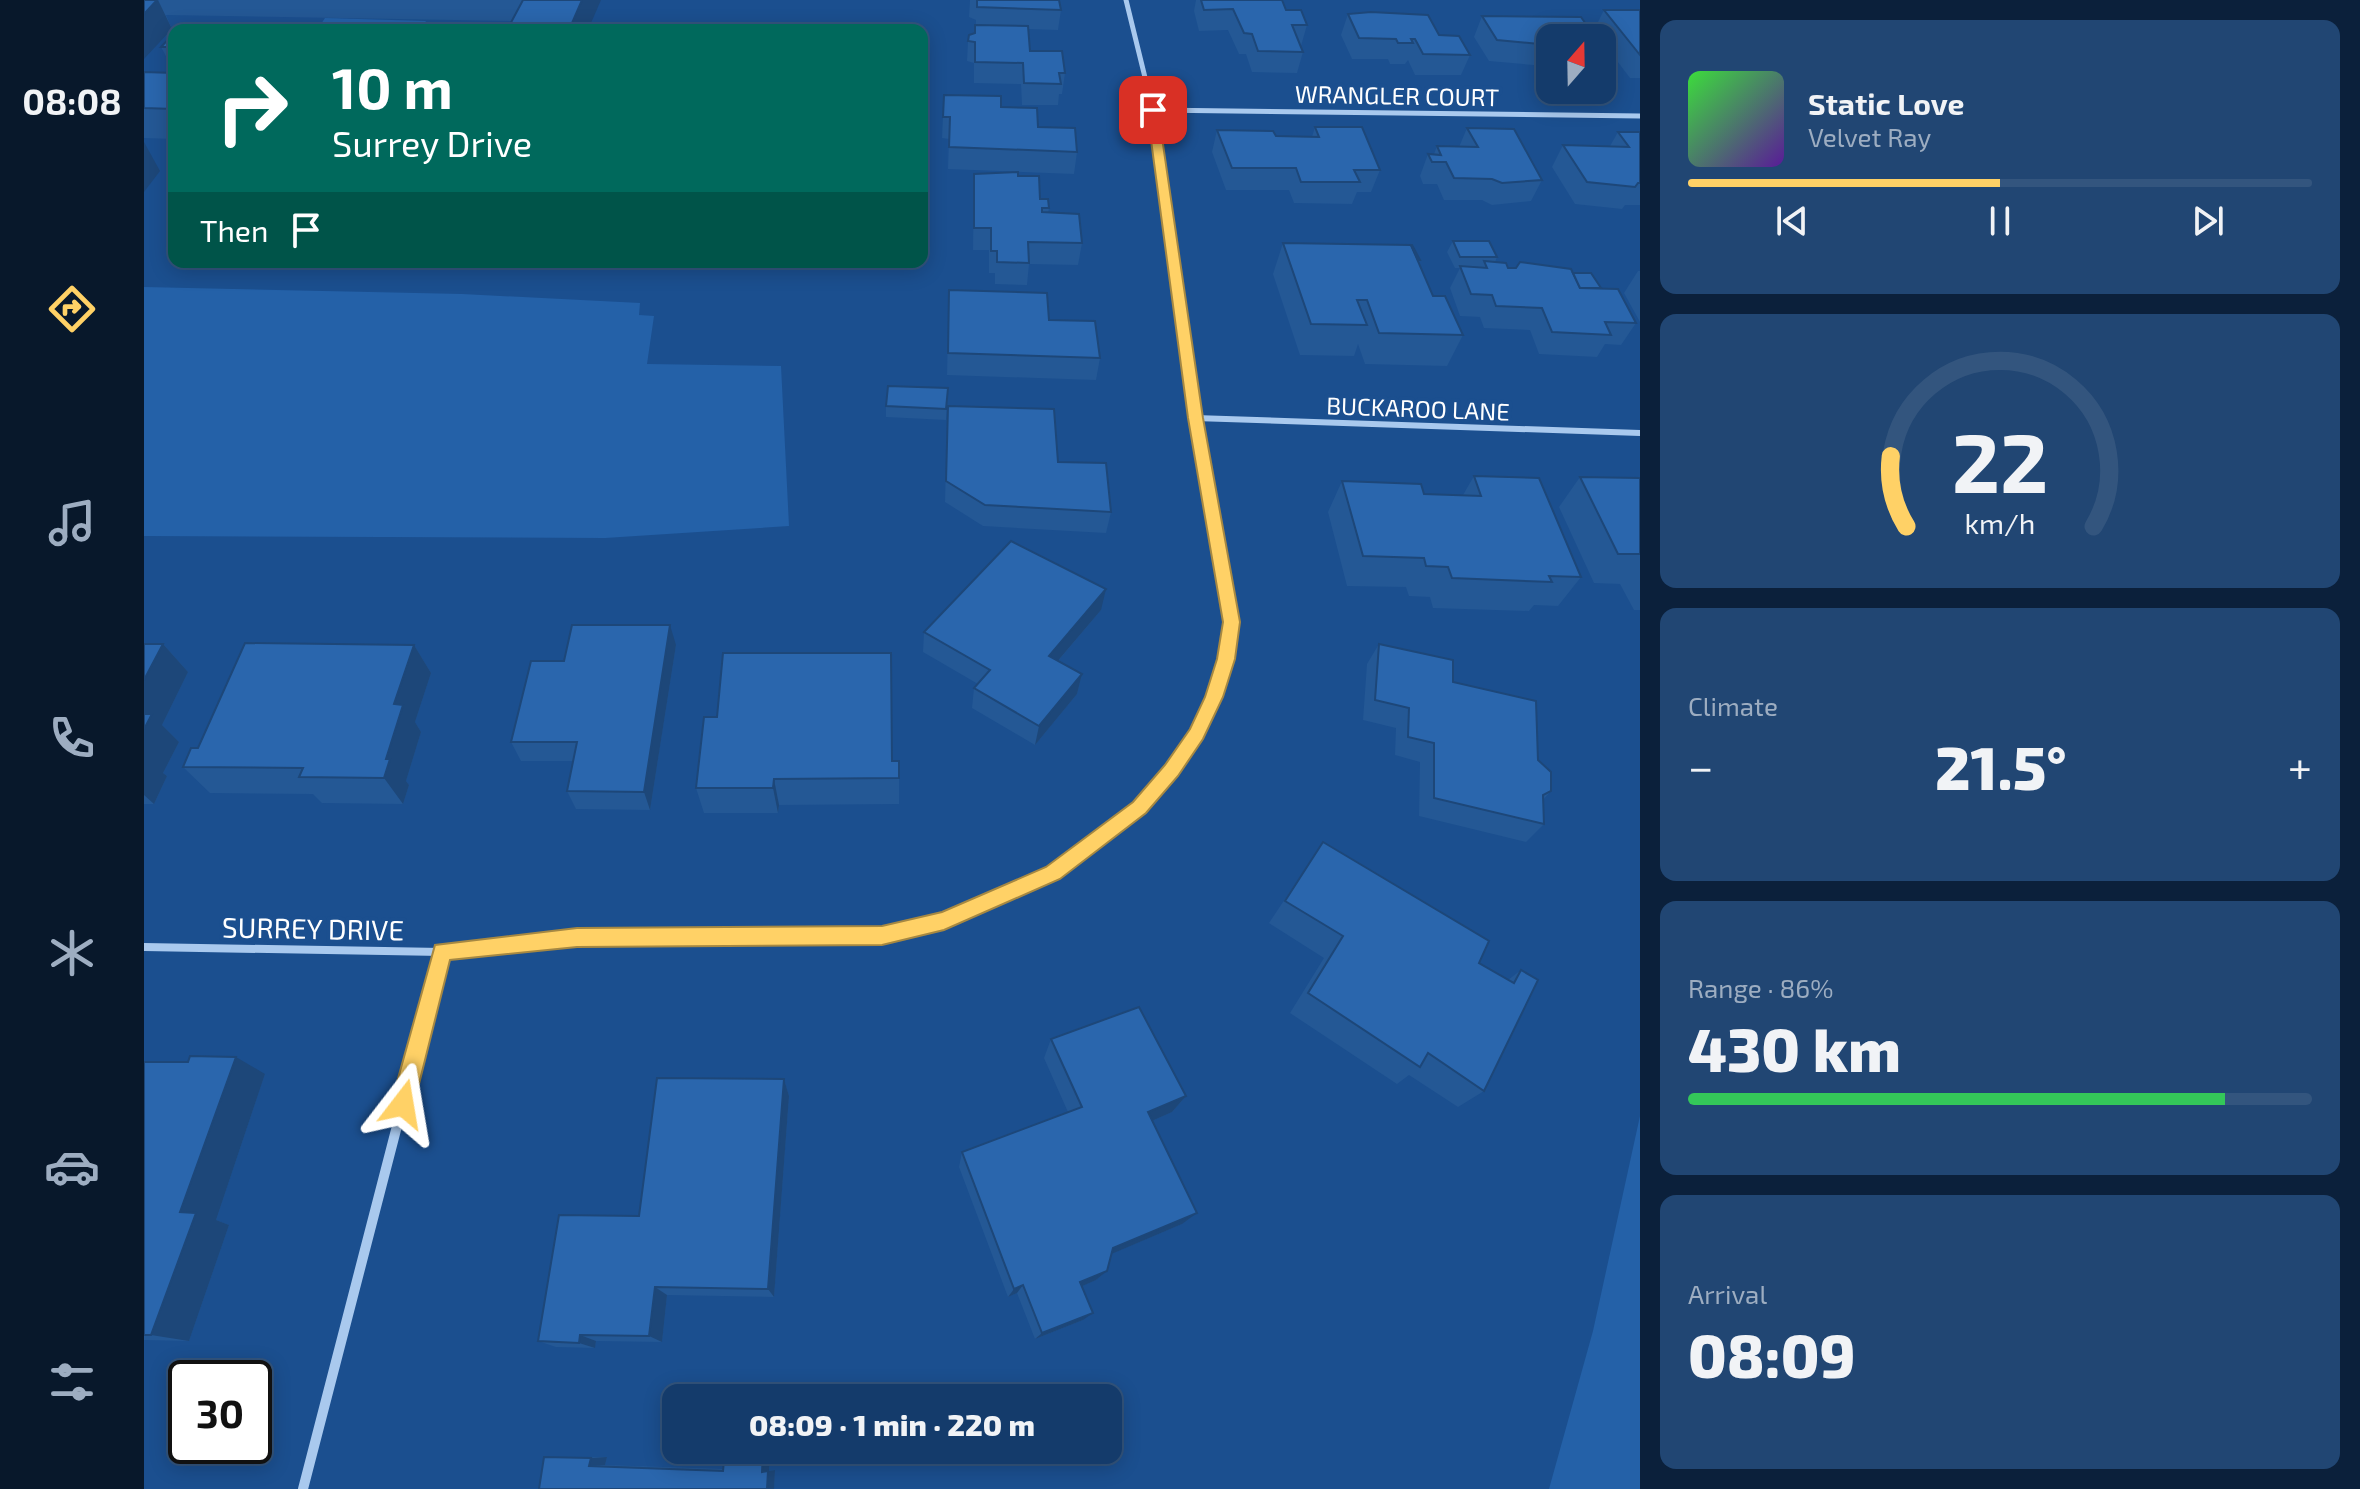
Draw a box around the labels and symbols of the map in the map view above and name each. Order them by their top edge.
north arrow [1536,24,1616,104]
pin [1119,76,1187,144]
street label: WRANGLER COURT [1295,79,1499,111]
street label: BUCKAROO LANE [1326,390,1510,426]
street label: SURREY DRIVE [222,909,404,947]
position arrow [361,1062,445,1146]
speed limit sign: 30 [168,1360,272,1464]

